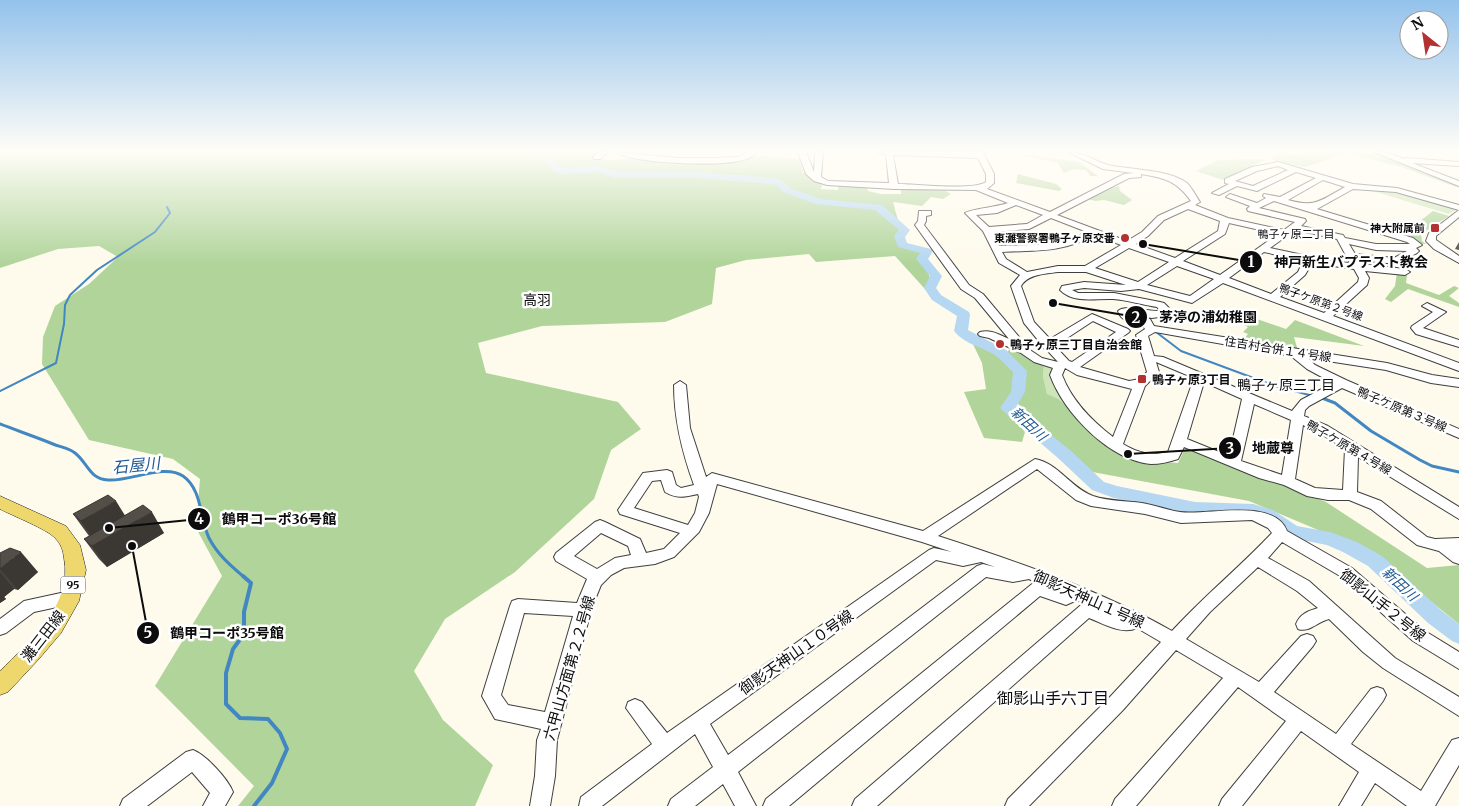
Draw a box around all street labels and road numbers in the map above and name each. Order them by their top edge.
street label: 鴨子ケ原第２号線 [1277,280,1365,324]
street label: 住吉村合併１４号線 [1223,333,1333,365]
street label: 鴨子ケ原第３号線 [1355,383,1449,435]
street label: 鴨子ケ原第４号線 [1304,417,1394,477]
street label: 御影山手２号線 [1336,565,1430,645]
street label: 御影天神山１号線 [1030,566,1148,632]
road number: 95 [60,576,86,594]
street label: 六甲山方面第２２号線 [539,593,599,743]
street label: 御影天神山１０号線 [735,605,857,699]
street label: 灘三田線 [17,607,69,665]

